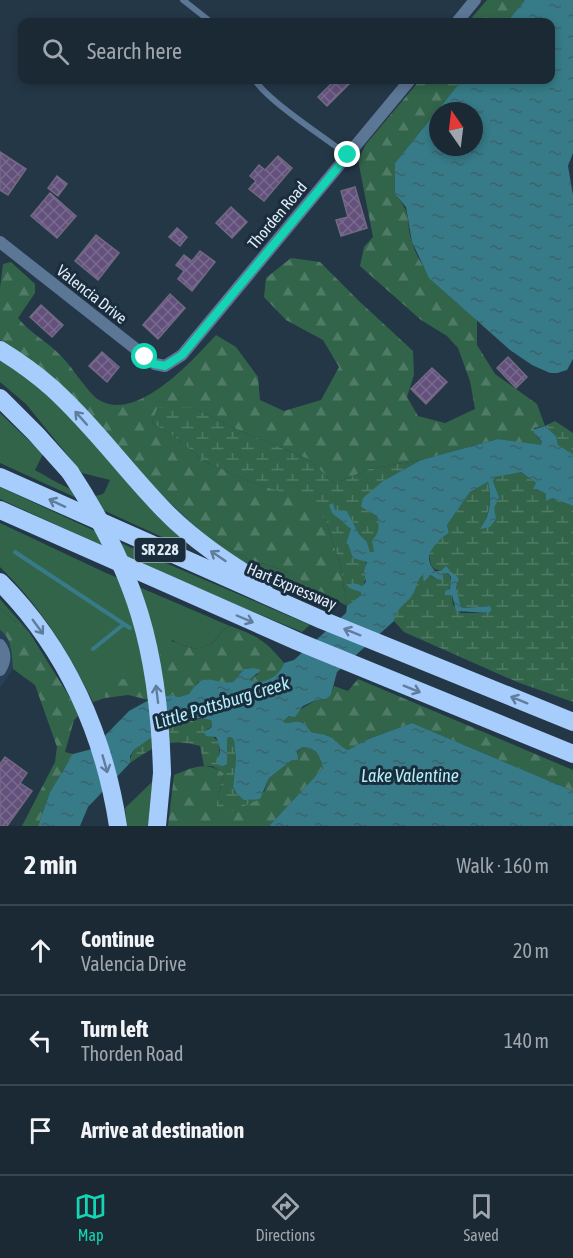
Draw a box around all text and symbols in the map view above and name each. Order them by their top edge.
search box [18,18,555,84]
icon: search [39,35,72,68]
text: Search here [87,38,182,64]
north arrow [429,102,483,156]
route end [334,141,360,167]
street label: Thorden Road [244,178,310,252]
street label: Valencia Drive [53,261,131,327]
route start [131,343,157,369]
one-way arrow [74,411,88,426]
one-way arrow [48,497,66,509]
road number: SR 228 [134,538,186,562]
one-way arrow [211,550,227,562]
street label: Hart Expressway [244,559,340,614]
one-way arrow [236,614,254,625]
one-way arrow [32,618,44,634]
one-way arrow [343,626,362,637]
water label: Little Pottsburg Creek [152,672,293,733]
one-way arrow [403,684,421,695]
one-way arrow [152,685,163,704]
one-way arrow [510,694,529,705]
one-way arrow [99,754,111,773]
water label: Lake Valentine [361,765,459,786]
text: 2 min [24,850,77,880]
text: Walk · 160 m [457,854,549,877]
text: Continue [81,926,155,952]
icon: ahead [24,934,57,967]
text: 20 m [513,939,549,962]
text: Valencia Drive [81,952,186,975]
text: Turn left [81,1016,148,1042]
icon: left [24,1024,57,1057]
text: 140 m [504,1029,549,1052]
text: Thorden Road [81,1042,184,1065]
icon: arrive [24,1114,57,1147]
text: Arrive at destination [81,1117,244,1143]
tab: Map [74,1190,107,1244]
tab: Directions [255,1190,315,1244]
tab: Saved [463,1190,499,1244]

